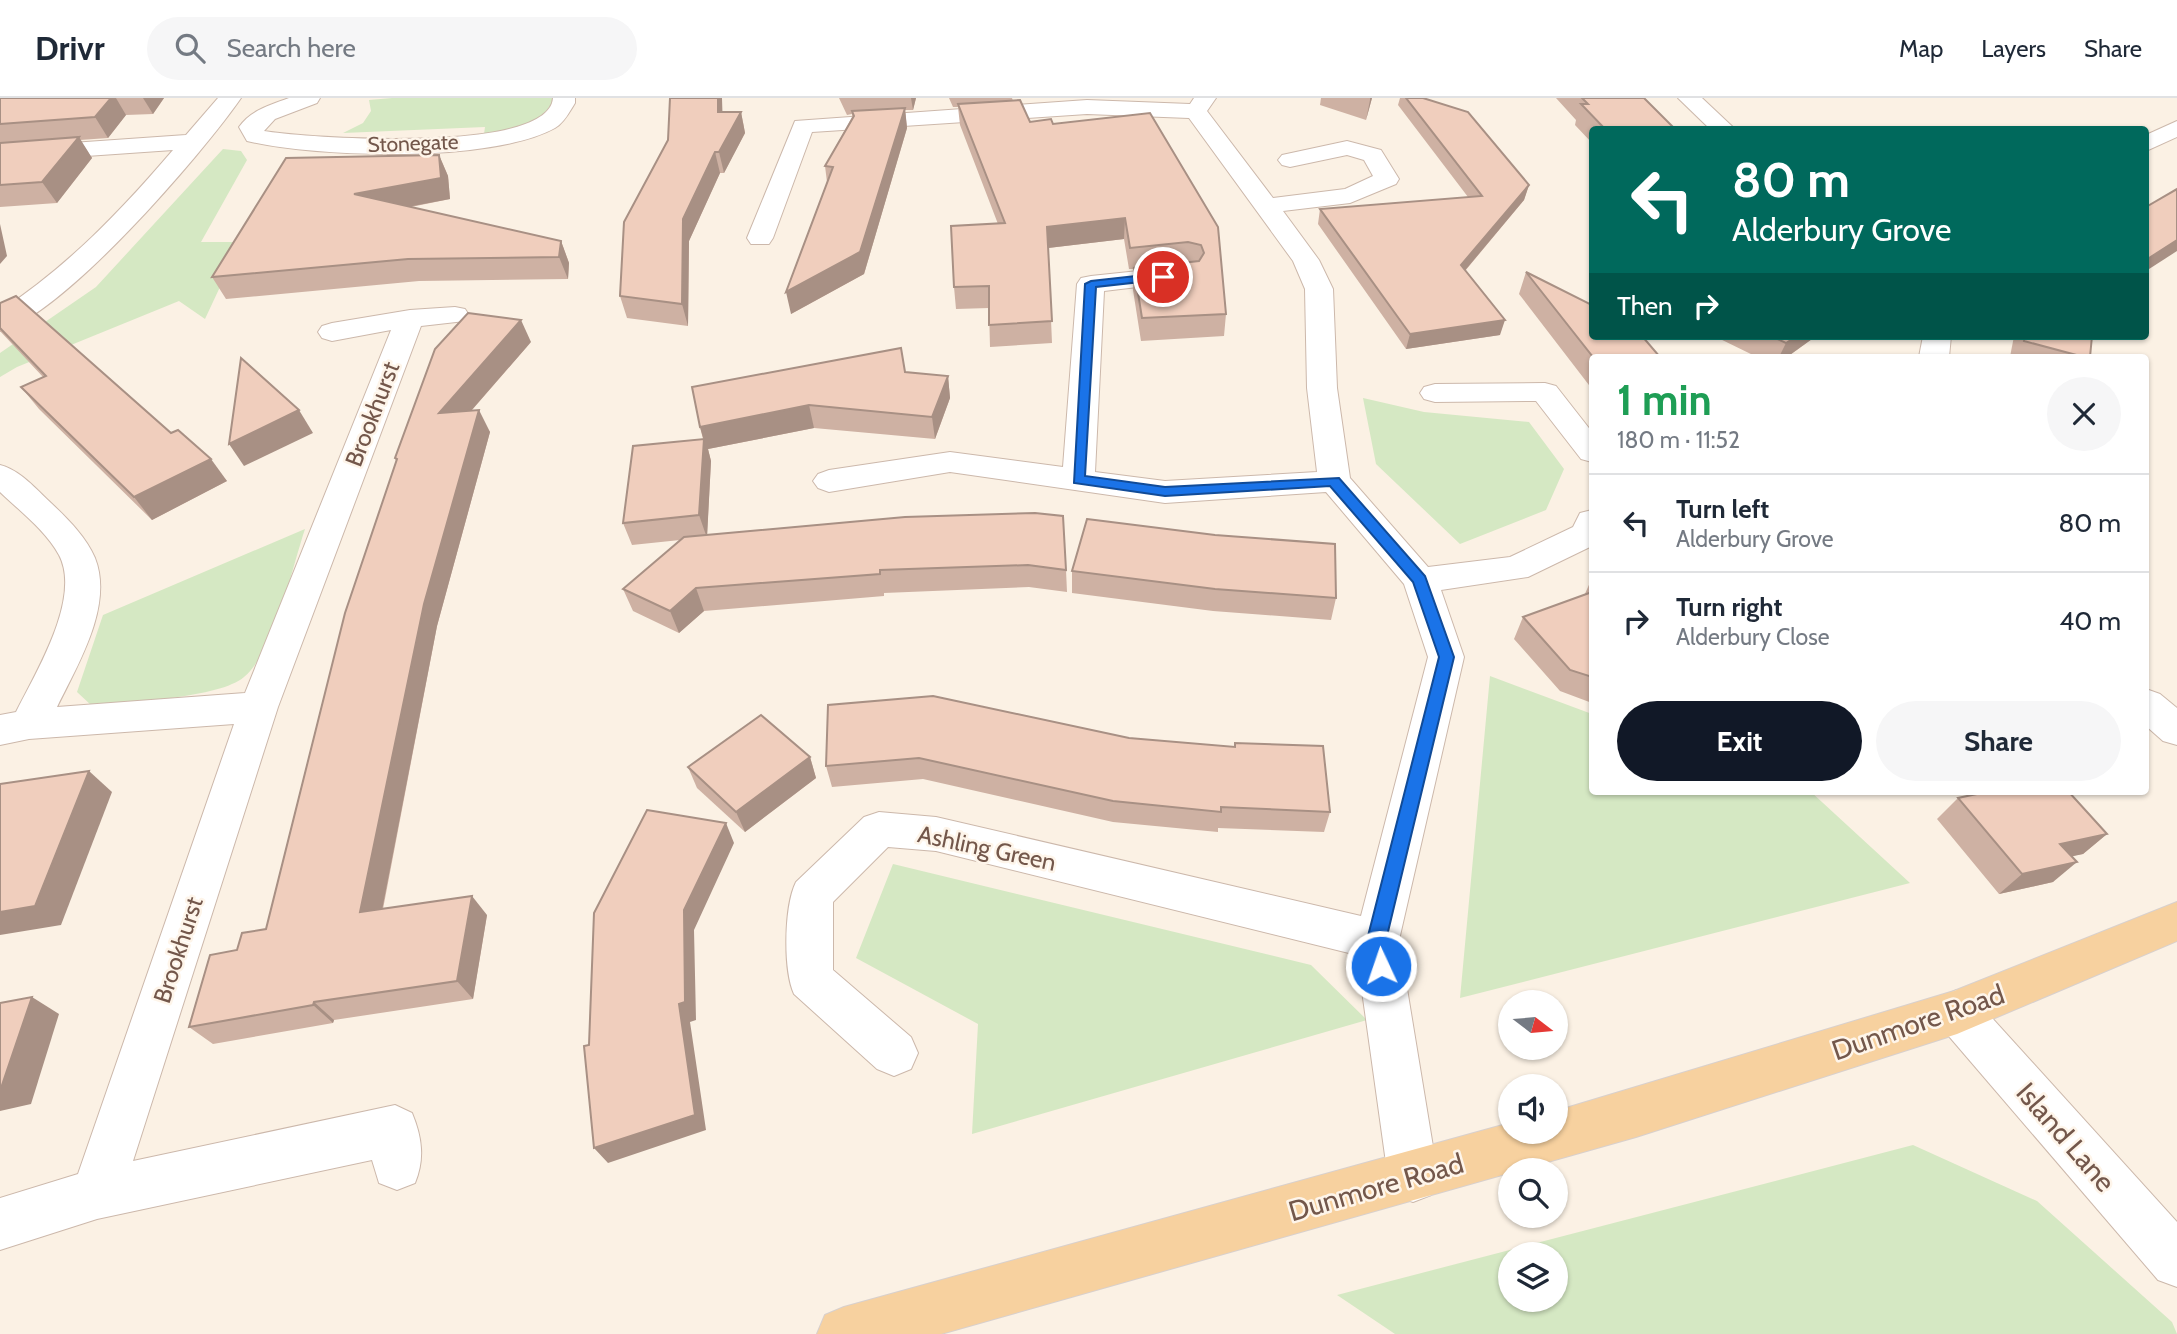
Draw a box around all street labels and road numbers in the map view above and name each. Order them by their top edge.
street label: Stonegate [367,129,459,157]
street label: Brookhurst [339,358,405,470]
street label: Ashling Green [915,819,1059,877]
street label: Brookhurst [147,893,209,1007]
street label: Dunmore Road [1827,977,2009,1067]
street label: Island Lane [2009,1075,2123,1199]
street label: Dunmore Road [1285,1146,1467,1228]

